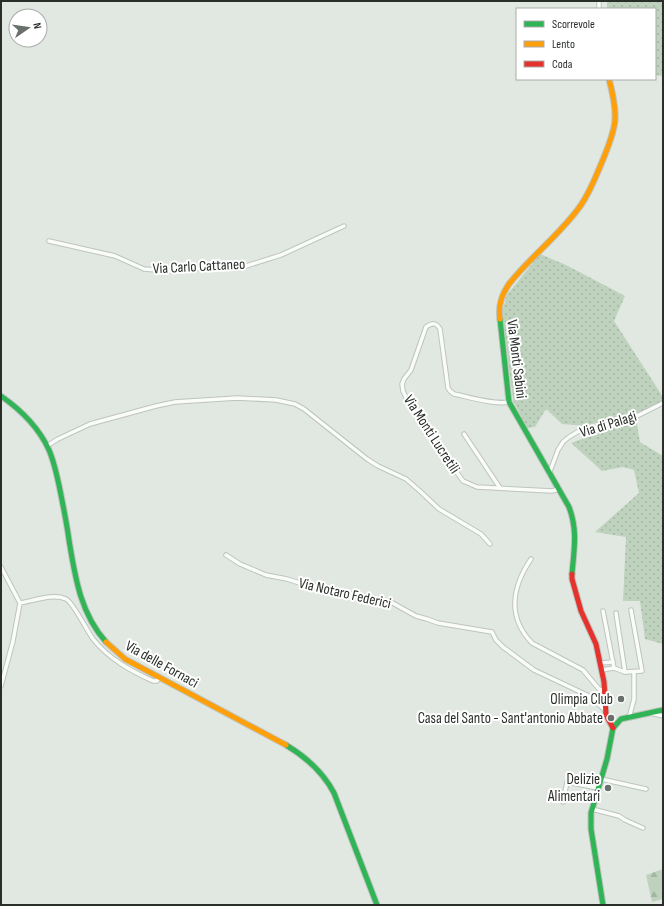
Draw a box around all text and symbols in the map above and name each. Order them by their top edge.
north arrow [8,8,48,48]
legend [516,8,656,80]
text: Scorrevole [552,17,595,32]
text: N [30,22,44,30]
text: Lento [552,37,575,52]
text: Coda [552,57,573,72]
street label: Via Carlo Cattaneo [152,255,246,278]
street label: Via Monti Sabini [502,318,531,400]
street label: Via Monti Lucretili [399,391,464,477]
street label: Via di Palagi [577,407,639,442]
street label: Via Notaro Federici [297,574,393,613]
street label: Via delle Fornaci [122,636,202,692]
place label: Olimpia Club [550,690,613,709]
marker: Olimpia Club [616,694,626,704]
place label: Casa del Santo - Sant'antonio Abbate [418,709,603,728]
marker: Casa del Santo - Sant'antonio Abbate [606,713,616,723]
place label: Delizie Alimentari [547,770,600,806]
marker: Delizie Alimentari [603,783,613,793]

